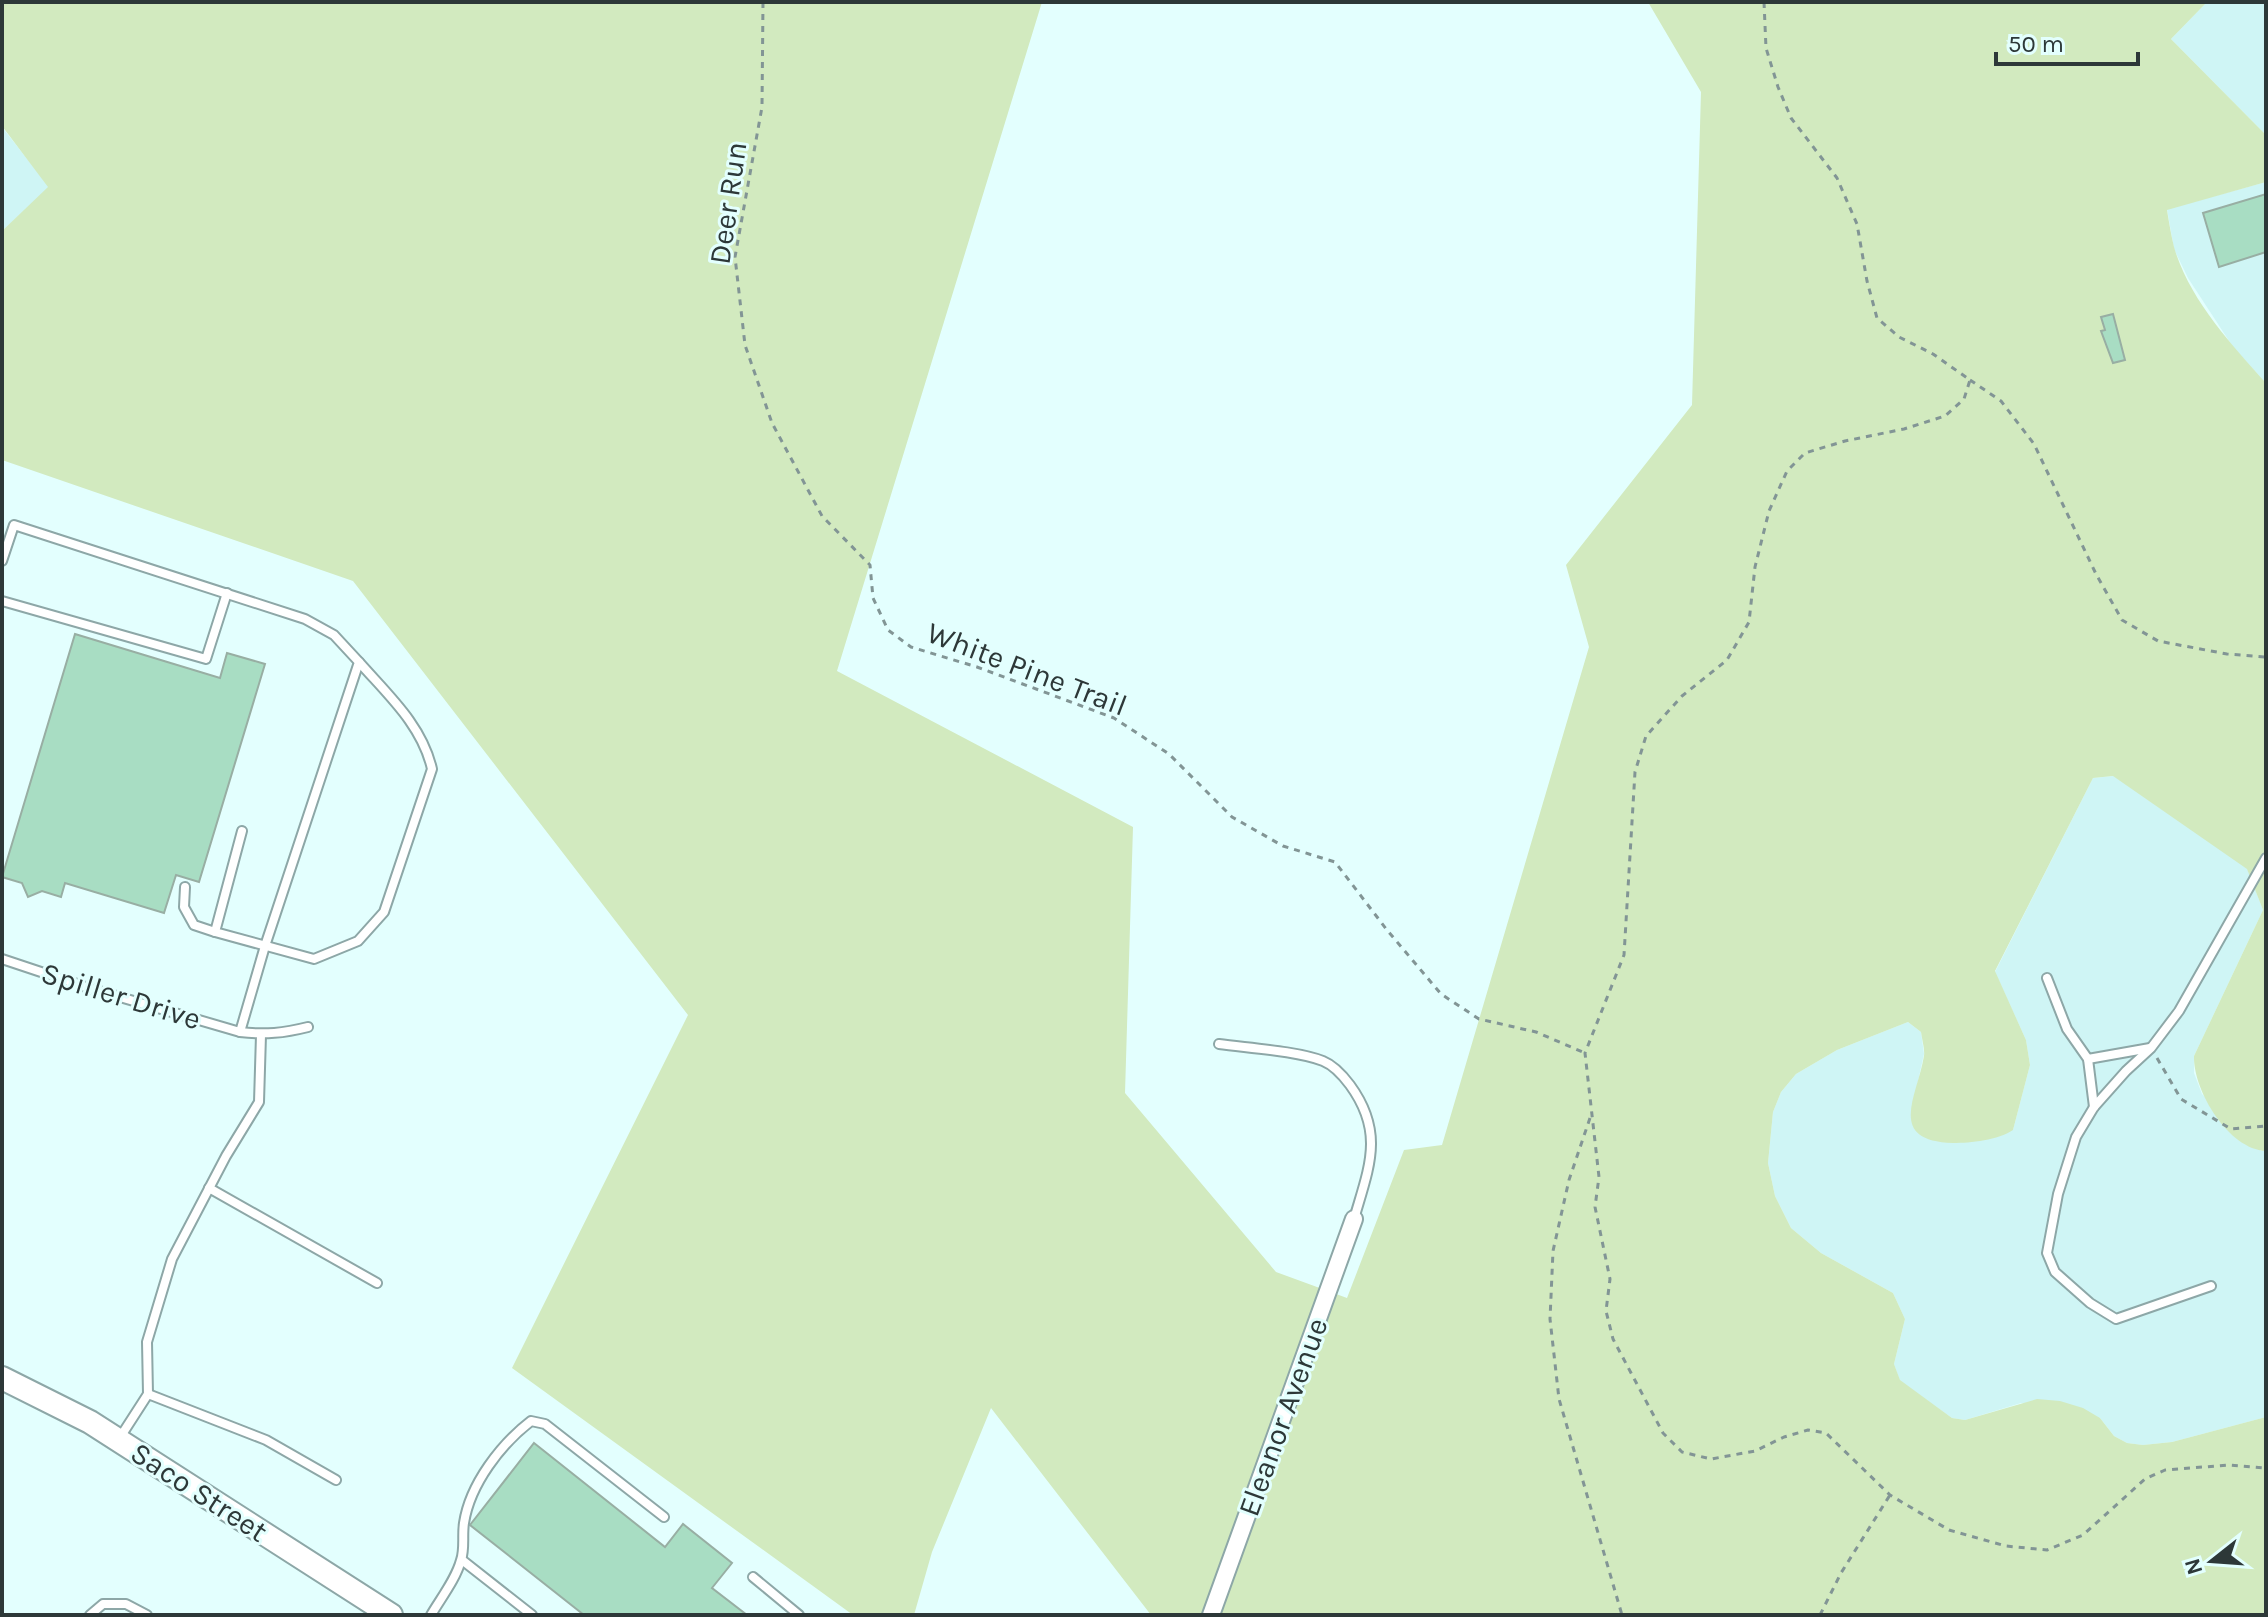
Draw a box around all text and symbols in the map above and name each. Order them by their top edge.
scale bar [1996,16,2138,66]
text: 50 m [2008,30,2064,58]
street label: Deer Run [702,139,754,267]
street label: White Pine Trail [922,614,1132,724]
street label: Spiller Drive [37,955,205,1037]
street label: Eleanor Avenue [1230,1313,1336,1521]
street label: Saco Street [124,1434,274,1550]
north arrow [2172,1521,2252,1601]
text: N [2179,1555,2209,1578]

